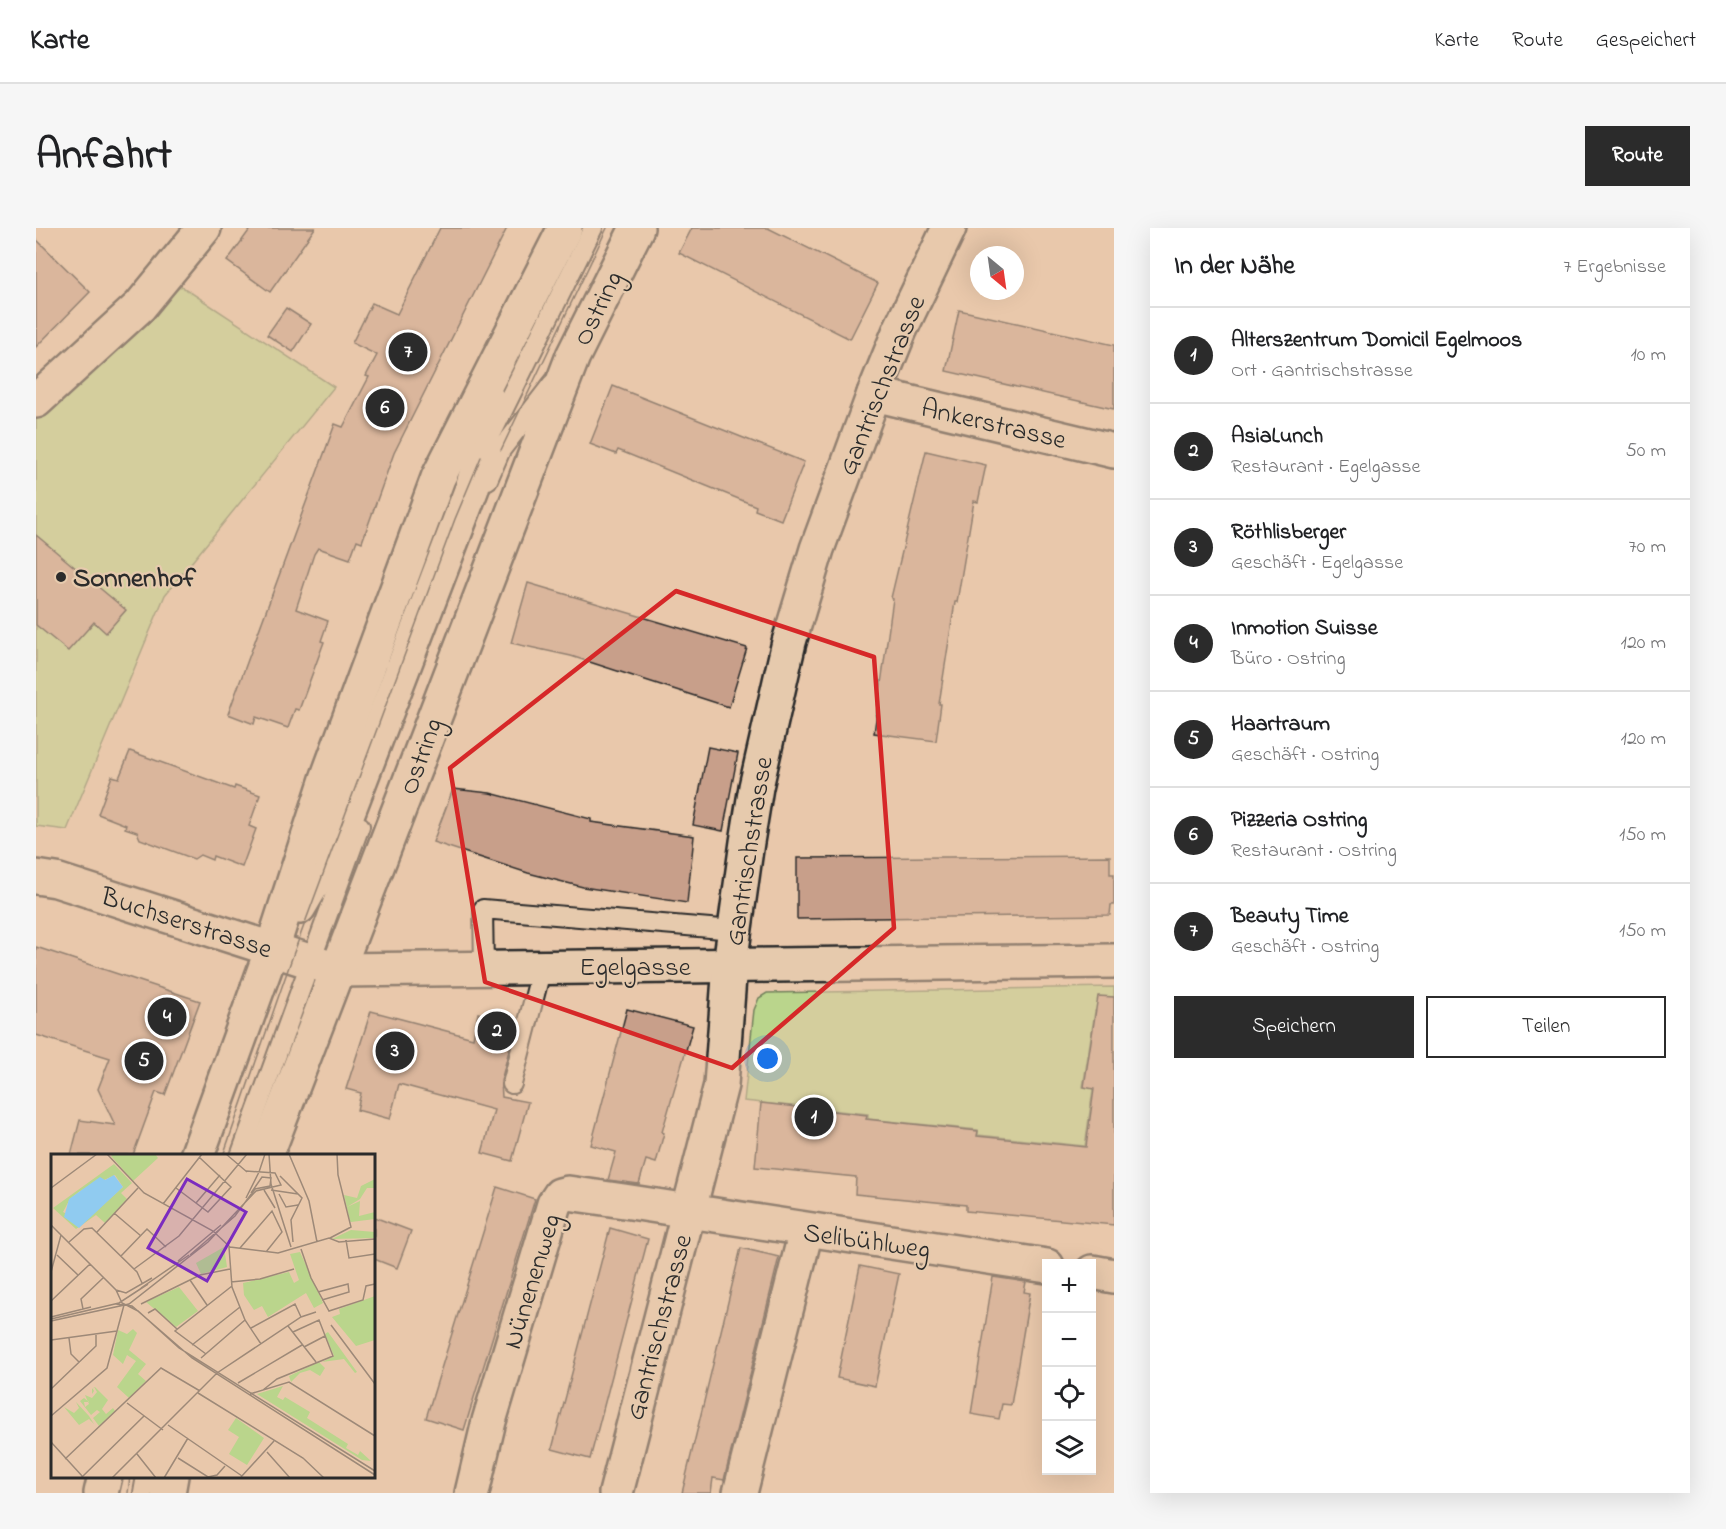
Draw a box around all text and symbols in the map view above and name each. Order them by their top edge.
text: Karte [30,21,89,62]
text: Karte [1434,26,1479,56]
text: Route [1512,26,1563,56]
text: Gespeichert [1596,26,1696,56]
text: Anfahrt [36,126,172,187]
button: Route [1585,126,1690,186]
north arrow [970,246,1024,300]
text: In der Nähe [1174,248,1295,286]
text: 7 Ergebnisse [1563,253,1666,282]
street label: Ostring [564,265,634,353]
street label: Gantrischstrasse [829,289,938,482]
text: Alterszentrum Domicil Egelmoos [1231,325,1522,357]
pin: 7 [388,330,428,374]
text: 1 [1190,341,1197,370]
text: 10 m [1630,341,1666,370]
text: Ort · Gantrischstrasse [1231,357,1413,386]
pin: 6 [366,386,404,430]
street label: Ankerstrasse [917,390,1071,461]
text: AsiaLunch [1231,421,1323,453]
text: 2 [1189,437,1198,466]
text: 50 m [1625,437,1666,466]
text: Restaurant · Egelgasse [1231,453,1421,482]
text: Röthlisberger [1231,517,1346,549]
text: 3 [1189,533,1198,562]
text: 70 m [1629,533,1666,562]
text: Geschäft · Egelgasse [1231,549,1403,578]
place label: Sonnenhof [73,560,196,599]
marker: Sonnenhof [54,570,68,584]
text: Inmotion Suisse [1231,613,1378,645]
text: 4 [1189,629,1198,658]
text: 120 m [1621,629,1666,658]
text: Büro · Ostring [1231,645,1345,674]
text: Haartraum [1231,709,1330,741]
street label: Ostring [390,713,454,801]
text: 5 [1188,725,1199,754]
text: 120 m [1621,725,1666,754]
text: Geschäft · Ostring [1231,741,1379,770]
street label: Gantrischstrasse [716,753,785,949]
text: Pizzeria Ostring [1231,805,1367,837]
text: 6 [1189,821,1198,850]
text: 150 m [1619,821,1666,850]
text: Restaurant · Ostring [1231,837,1397,866]
street label: Buchserstrasse [95,878,278,971]
text: Beauty Time [1231,901,1349,933]
text: 7 [1189,917,1198,946]
text: 150 m [1619,917,1666,946]
text: Geschäft · Ostring [1231,933,1379,962]
street label: Egelgasse [579,949,692,988]
pin: 4 [148,994,186,1040]
button: Speichern [1174,996,1414,1058]
button: Teilen [1426,996,1666,1058]
pin: 2 [478,1008,516,1054]
pin: 3 [376,1028,414,1074]
pin: 5 [124,1038,164,1084]
your location [753,1044,782,1073]
pin: 1 [794,1094,834,1140]
inset map [51,1154,375,1478]
street label: Nünenenweg [494,1209,572,1354]
street label: Selibühlweg [801,1214,933,1271]
street label: Gantrischstrasse [617,1229,704,1425]
map controls [1042,1259,1096,1475]
button: + [1042,1259,1096,1313]
button: − [1042,1313,1096,1367]
button: locate [1042,1367,1096,1421]
button: layers [1042,1421,1096,1475]

